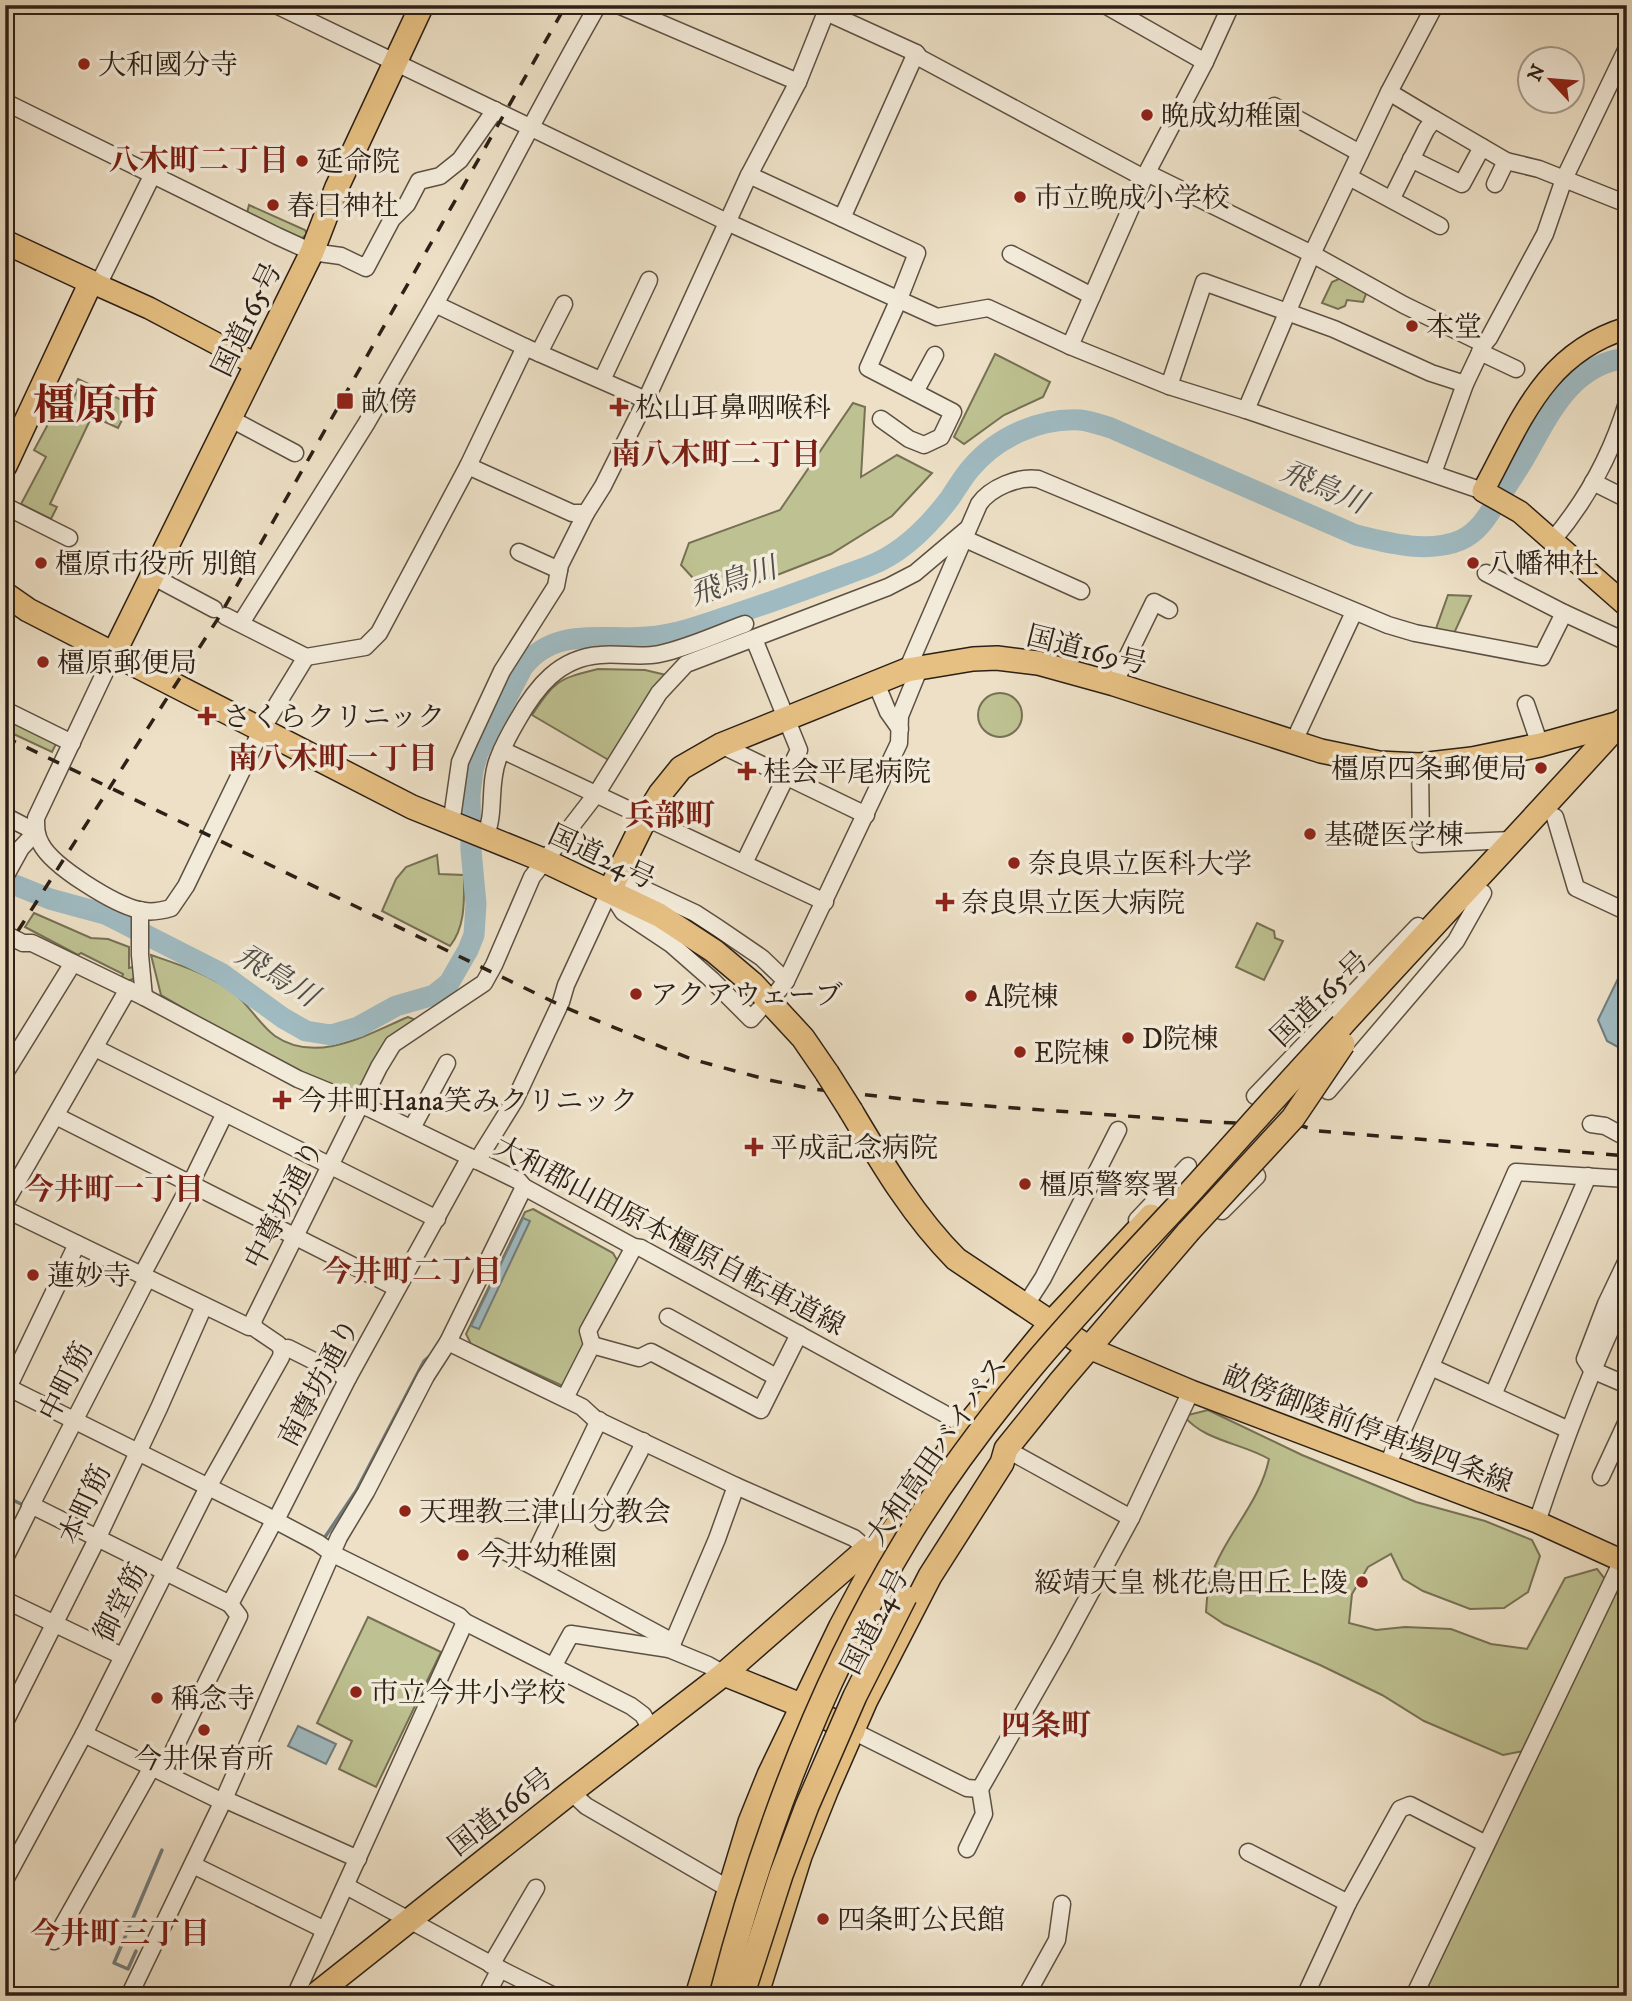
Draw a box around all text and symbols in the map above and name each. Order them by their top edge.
north arrow [1516,46,1586,116]
place label: 大和國分寺 [98,48,238,83]
marker: 大和國分寺 [76,56,92,72]
text: N [1523,61,1551,85]
place label: 晩成幼稚園 [1161,99,1301,134]
marker: 晩成幼稚園 [1139,107,1155,123]
district label: 八木町二丁目 [109,143,289,180]
place label: 延命院 [316,145,400,180]
marker: 延命院 [294,153,310,169]
place label: 市立晩成小学校 [1034,181,1230,216]
place label: 春日神社 [287,189,399,224]
marker: 市立晩成小学校 [1012,189,1028,205]
marker: 春日神社 [265,197,281,213]
street label: 国道165号 [205,257,290,382]
place label: 本堂 [1426,310,1482,345]
marker: 本堂 [1404,318,1420,334]
district label: 橿原市 [33,381,159,433]
place label: 畝傍 [361,385,417,420]
marker: 畝傍 [335,391,355,411]
place label: 松山耳鼻咽喉科 [635,391,831,426]
marker: 松山耳鼻咽喉科 [609,397,629,417]
district label: 南八木町二丁目 [611,437,821,474]
water label: 飛鳥川 [1275,454,1375,524]
place label: 橿原市役所 別館 [55,547,257,582]
place label: 八幡神社 [1487,547,1599,582]
water label: 飛鳥川 [685,549,785,615]
marker: 橿原市役所 別館 [33,555,49,571]
marker: 八幡神社 [1465,555,1481,571]
street label: 国道169号 [1023,619,1150,682]
place label: 橿原郵便局 [57,646,197,681]
marker: 橿原郵便局 [35,654,51,670]
place label: さくらクリニック [223,700,445,735]
marker: さくらクリニック [197,706,217,726]
district label: 南八木町一丁目 [228,741,438,778]
place label: 橿原四条郵便局 [1331,752,1527,787]
place label: 桂会平尾病院 [763,755,931,790]
marker: 橿原四条郵便局 [1533,760,1549,776]
marker: 桂会平尾病院 [737,761,757,781]
district label: 兵部町 [625,798,715,835]
street label: 国道24号 [542,817,660,897]
place label: 基礎医学棟 [1324,818,1464,853]
marker: 基礎医学棟 [1302,826,1318,842]
place label: 奈良県立医科大学 [1028,847,1252,882]
marker: 奈良県立医科大学 [1006,855,1022,871]
place label: 奈良県立医大病院 [961,886,1185,921]
marker: 奈良県立医大病院 [935,892,955,912]
water label: 飛鳥川 [228,937,327,1017]
street label: 国道165号 [1264,944,1376,1054]
place label: アクアウェーブ [650,978,843,1013]
place label: A院棟 [985,980,1059,1015]
marker: アクアウェーブ [628,986,644,1002]
marker: A院棟 [963,988,979,1004]
place label: D院棟 [1142,1022,1219,1057]
marker: D院棟 [1120,1030,1136,1046]
place label: E院棟 [1034,1036,1110,1071]
marker: E院棟 [1012,1044,1028,1060]
place label: 今井町Hana笑みクリニック [298,1084,638,1119]
marker: 今井町Hana笑みクリニック [272,1090,292,1110]
street label: 大和郡山田原本橿原自転車道線 [488,1129,851,1344]
place label: 平成記念病院 [770,1131,938,1166]
street label: 中尊坊通り [237,1134,332,1275]
marker: 平成記念病院 [744,1137,764,1157]
place label: 橿原警察署 [1039,1168,1179,1203]
district label: 今井町一丁目 [24,1172,204,1209]
marker: 橿原警察署 [1017,1176,1033,1192]
district label: 今井町二丁目 [322,1254,502,1291]
place label: 蓮妙寺 [47,1259,131,1294]
marker: 蓮妙寺 [25,1267,41,1283]
street label: 南尊坊通り [271,1313,368,1453]
street label: 中町筋 [32,1336,101,1427]
street label: 大和高田バイパス [859,1349,1016,1552]
street label: 畝傍御陵前停車場四条線 [1217,1358,1518,1501]
street label: 本町筋 [52,1459,119,1550]
place label: 天理教三津山分教会 [419,1495,671,1530]
marker: 天理教三津山分教会 [397,1503,413,1519]
place label: 今井幼稚園 [477,1539,617,1574]
marker: 今井幼稚園 [455,1547,471,1563]
street label: 御堂筋 [87,1557,156,1648]
street label: 国道24号 [834,1563,917,1680]
place label: 綏靖天皇 桃花鳥田丘上陵 [1034,1566,1348,1601]
marker: 綏靖天皇 桃花鳥田丘上陵 [1354,1574,1370,1590]
place label: 市立今井小学校 [370,1676,566,1711]
place label: 稱念寺 [171,1682,255,1717]
marker: 市立今井小学校 [348,1684,364,1700]
marker: 稱念寺 [149,1690,165,1706]
district label: 四条町 [1001,1708,1091,1745]
marker: 今井保育所 [196,1722,212,1738]
place label: 今井保育所 [134,1742,274,1777]
street label: 国道166号 [442,1760,560,1864]
place label: 四条町公民館 [837,1903,1005,1938]
marker: 四条町公民館 [815,1911,831,1927]
district label: 今井町三丁目 [30,1916,210,1953]

